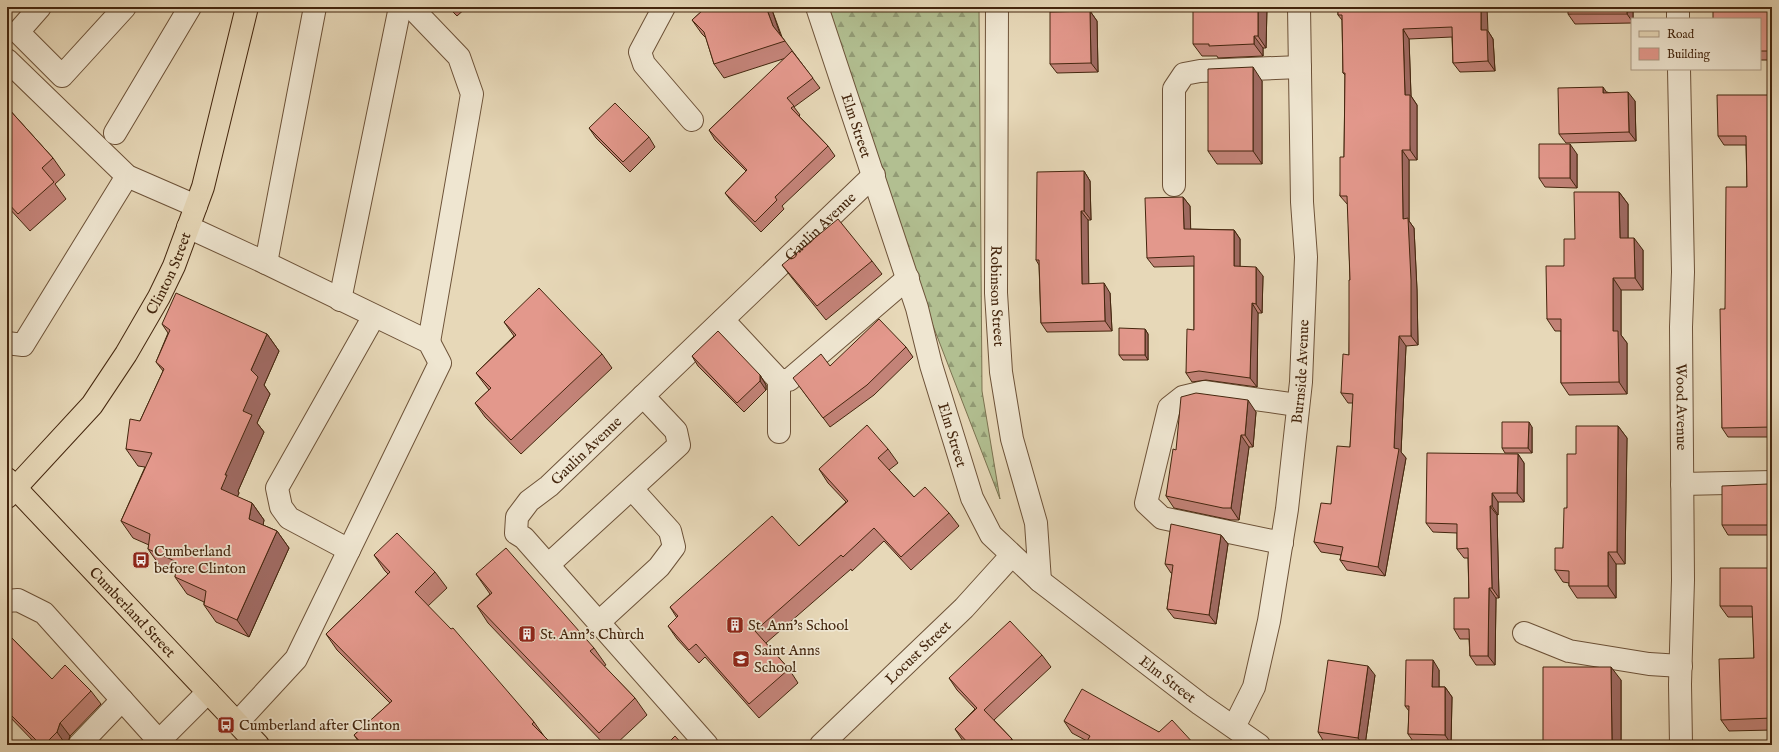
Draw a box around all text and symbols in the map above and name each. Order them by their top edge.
legend [1631,18,1761,70]
text: Road [1667,27,1695,42]
text: Building [1667,47,1711,62]
street label: Elm Street [836,91,875,160]
street label: Gaulin Avenue [781,188,860,265]
street label: Clinton Street [142,230,196,318]
street label: Robinson Street [986,245,1008,347]
street label: Burnside Avenue [1287,319,1314,425]
street label: Wood Avenue [1671,363,1691,451]
street label: Elm Street [933,400,971,470]
street label: Gaulin Avenue [547,412,626,489]
place label: Cumberland before Clinton [154,542,246,578]
bus stop icon: Cumberland before Clinton [131,550,151,570]
street label: Cumberland Street [85,563,180,662]
building icon: St. Ann's School [725,615,745,635]
place label: St. Ann's School [748,616,849,635]
street label: Locust Street [881,617,955,689]
building icon: St. Ann's Church [517,624,537,644]
place label: St. Ann's Church [540,625,644,644]
place label: Saint Anns School [754,641,820,677]
school or university icon: Saint Anns School [731,649,751,669]
street label: Elm Street [1135,652,1200,707]
bus stop icon: Cumberland after Clinton [216,715,236,735]
place label: Cumberland after Clinton [239,716,400,735]

